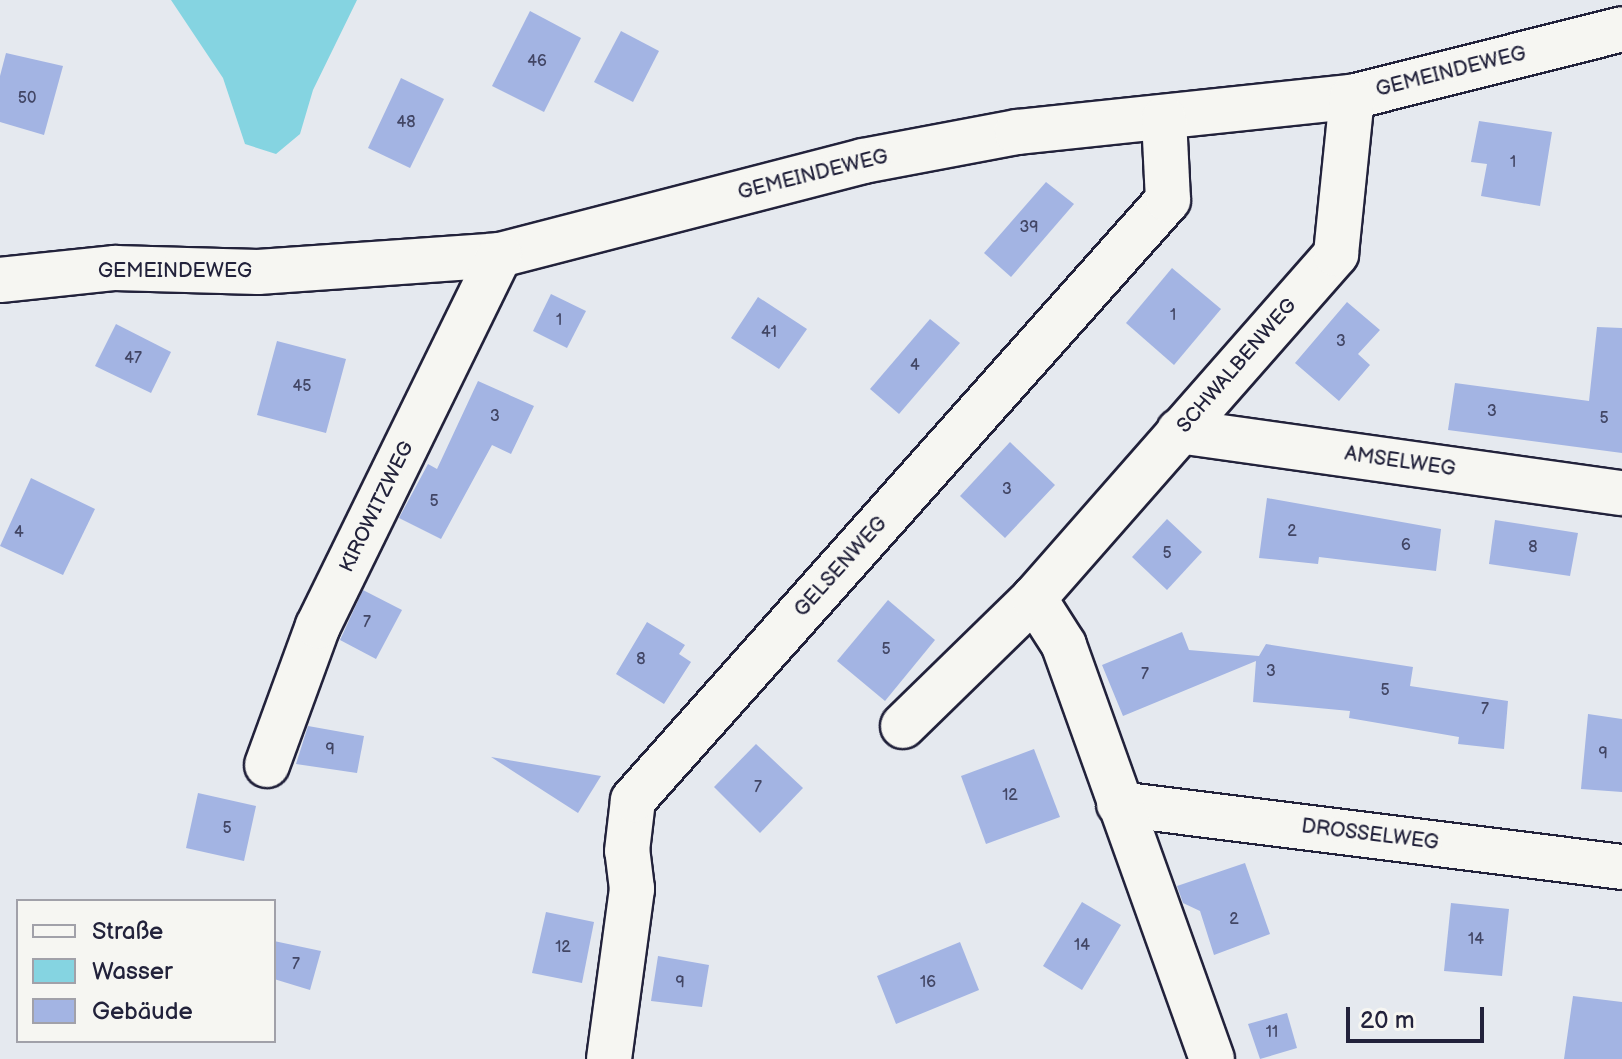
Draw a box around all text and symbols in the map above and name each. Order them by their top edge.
street label: GEMEINDEWEG [1374,42,1528,102]
house number: 46 [527,52,547,72]
house number: 50 [18,89,36,109]
house number: 48 [396,113,416,133]
street label: GEMEINDEWEG [736,145,890,205]
house number: 1 [1510,153,1516,173]
house number: 39 [1019,218,1039,238]
street label: GEMEINDEWEG [98,259,252,283]
street label: SCHWALBENWEG [1172,294,1302,438]
house number: 1 [1170,306,1176,326]
house number: 1 [556,311,562,331]
house number: 41 [761,323,777,343]
house number: 3 [1336,332,1346,352]
house number: 47 [124,349,142,369]
house number: 4 [910,356,920,376]
house number: 45 [293,377,311,397]
house number: 3 [1487,402,1497,422]
house number: 3 [490,407,500,427]
house number: 5 [1599,409,1609,429]
street label: KIROWITZWEG [335,438,419,576]
street label: AMSELWEG [1343,442,1457,482]
house number: 3 [1002,480,1012,500]
house number: 5 [429,492,439,512]
street label: GELSENWEG [790,512,892,622]
house number: 2 [1287,522,1297,542]
house number: 4 [14,523,24,543]
house number: 6 [1401,536,1411,556]
house number: 8 [1528,538,1538,558]
house number: 5 [1162,544,1172,564]
house number: 7 [363,613,371,633]
house number: 5 [881,640,891,660]
house number: 8 [636,650,646,670]
house number: 3 [1266,662,1276,682]
house number: 7 [1141,665,1149,685]
house number: 5 [1380,681,1390,701]
house number: 7 [1481,700,1489,720]
house number: 9 [325,740,335,760]
house number: 9 [1598,744,1608,764]
house number: 7 [754,778,762,798]
house number: 12 [1002,786,1018,806]
street label: DROSSELWEG [1300,815,1440,855]
house number: 5 [222,819,232,839]
legend [16,899,276,1043]
house number: 2 [1229,910,1239,930]
text: Straße [92,917,163,946]
house number: 14 [1468,930,1484,950]
house number: 14 [1074,936,1090,956]
house number: 12 [555,938,571,958]
house number: 7 [292,955,300,975]
text: Wasser [92,957,173,986]
house number: 9 [675,973,685,993]
house number: 16 [920,973,936,993]
scale bar [1350,991,1488,1041]
text: Gebäude [92,997,193,1026]
text: 20 m [1360,1006,1415,1035]
house number: 11 [1266,1023,1278,1043]

